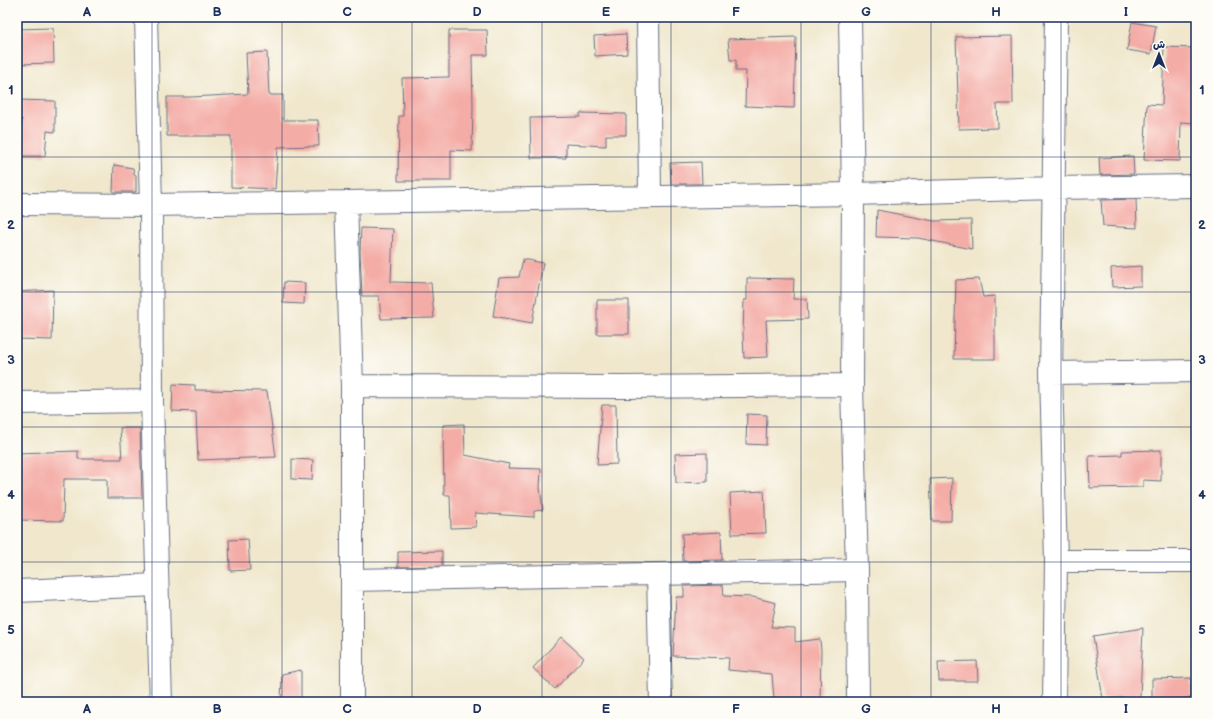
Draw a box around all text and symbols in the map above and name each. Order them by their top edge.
text: A [82,4,91,20]
text: B [212,4,222,20]
text: C [342,4,352,20]
text: D [472,4,482,20]
text: E [602,4,611,20]
text: F [732,4,740,20]
text: G [861,4,871,20]
text: H [991,4,1001,20]
text: I [1124,4,1128,20]
north arrow [1139,34,1179,74]
text: ش [1153,38,1165,51]
text: 1 [8,82,14,98]
text: 1 [1199,82,1205,98]
text: 2 [7,217,15,233]
text: 2 [1198,217,1206,233]
text: 3 [7,352,15,368]
text: 3 [1198,352,1206,368]
text: 4 [7,487,15,503]
text: 4 [1198,487,1206,503]
text: 5 [7,622,15,638]
text: 5 [1198,622,1206,638]
text: A [82,701,91,717]
text: B [212,701,222,717]
text: C [342,701,352,717]
text: D [472,701,482,717]
text: E [602,701,611,717]
text: F [732,701,740,717]
text: G [861,701,871,717]
text: H [991,701,1001,717]
text: I [1124,701,1128,717]

